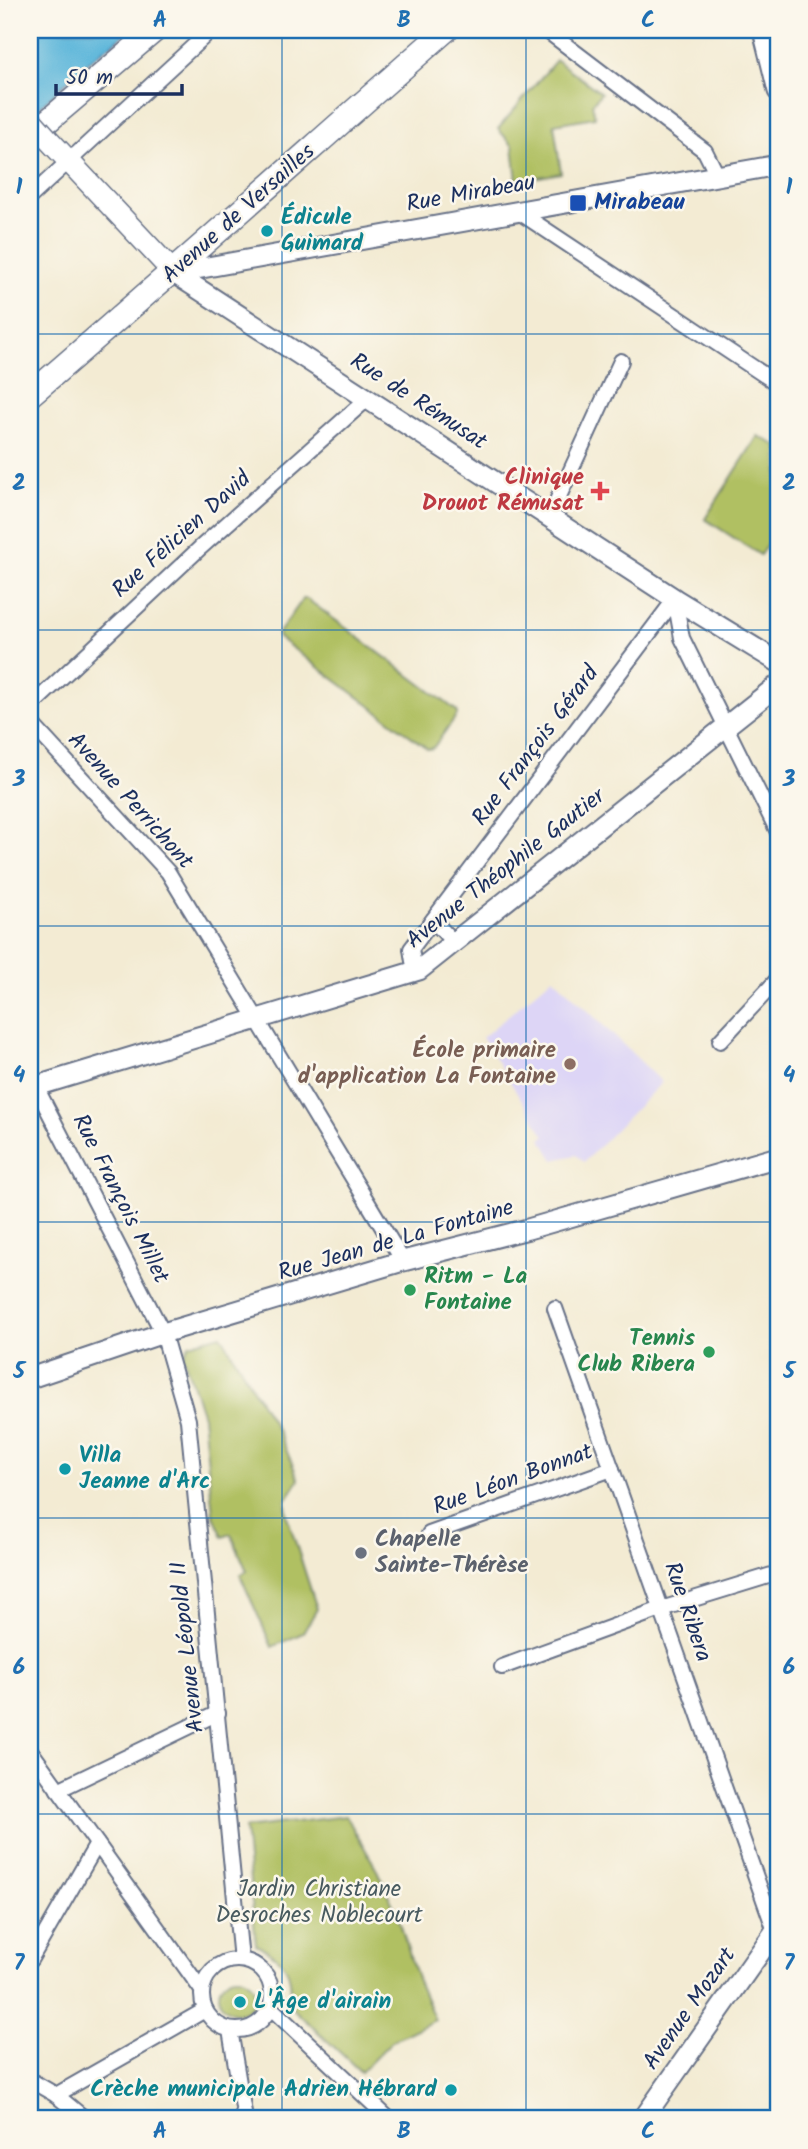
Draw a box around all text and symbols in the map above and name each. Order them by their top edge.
text: A [153,3,167,39]
text: B [397,3,411,39]
text: C [641,3,655,39]
scale bar [56,52,182,96]
text: 50 m [66,62,113,95]
street label: Avenue de Versailles [154,135,324,293]
street label: Rue Mirabeau [404,165,538,223]
text: 1 [16,170,23,206]
text: 1 [786,170,793,206]
place label: Mirabeau [594,185,685,221]
marker: Mirabeau [568,193,588,213]
place label: Édicule Guimard [281,200,364,262]
marker: Édicule Guimard [259,223,275,239]
street label: Rue de Rémusat [342,344,495,461]
place label: Clinique Drouot Rémusat [422,460,585,522]
street label: Rue Félicien David [104,462,260,608]
text: 2 [12,466,26,502]
text: 2 [782,466,796,502]
marker: Clinique Drouot Rémusat [590,481,610,501]
street label: Rue François Gérard [463,657,609,834]
street label: Avenue Perrichont [58,724,203,879]
text: 3 [12,762,26,798]
text: 3 [782,762,796,798]
street label: Avenue Théophile Gautier [399,779,614,958]
place label: École primaire d'application La Fontaine [298,1033,556,1095]
marker: École primaire d'application La Fontaine [562,1056,578,1072]
text: 4 [13,1058,26,1094]
text: 4 [783,1058,796,1094]
street label: Rue François Millet [62,1108,179,1291]
street label: Rue Jean de La Fontaine [274,1190,518,1292]
place label: Ritm - La Fontaine [424,1259,527,1321]
marker: Ritm - La Fontaine [402,1282,418,1298]
place label: Tennis Club Ribera [577,1321,695,1383]
marker: Tennis Club Ribera [701,1344,717,1360]
text: 5 [12,1354,27,1390]
text: 5 [782,1354,797,1390]
street label: Rue Léon Bonnat [428,1434,599,1526]
place label: Villa Jeanne d'Arc [79,1438,210,1500]
marker: Villa Jeanne d'Arc [57,1461,73,1477]
place label: Chapelle Sainte-Thérèse [375,1522,529,1584]
marker: Chapelle Sainte-Thérèse [353,1545,369,1561]
street label: Rue Ribera [653,1557,721,1667]
street label: Avenue Léopold II [161,1560,215,1734]
text: 6 [13,1650,25,1686]
text: 6 [783,1650,795,1686]
park label: Jardin Christiane Desroches Noblecourt [215,1872,424,1934]
street label: Avenue Mozart [634,1939,746,2078]
text: 7 [14,1946,26,1982]
text: 7 [784,1946,796,1982]
place label: L'Âge d'airain [254,1984,391,2020]
marker: L'Âge d'airain [232,1994,248,2010]
place label: Crèche municipale Adrien Hébrard [90,2072,438,2108]
marker: Crèche municipale Adrien Hébrard [443,2082,459,2098]
text: A [153,2114,167,2149]
text: B [397,2114,411,2149]
text: C [641,2114,655,2149]

